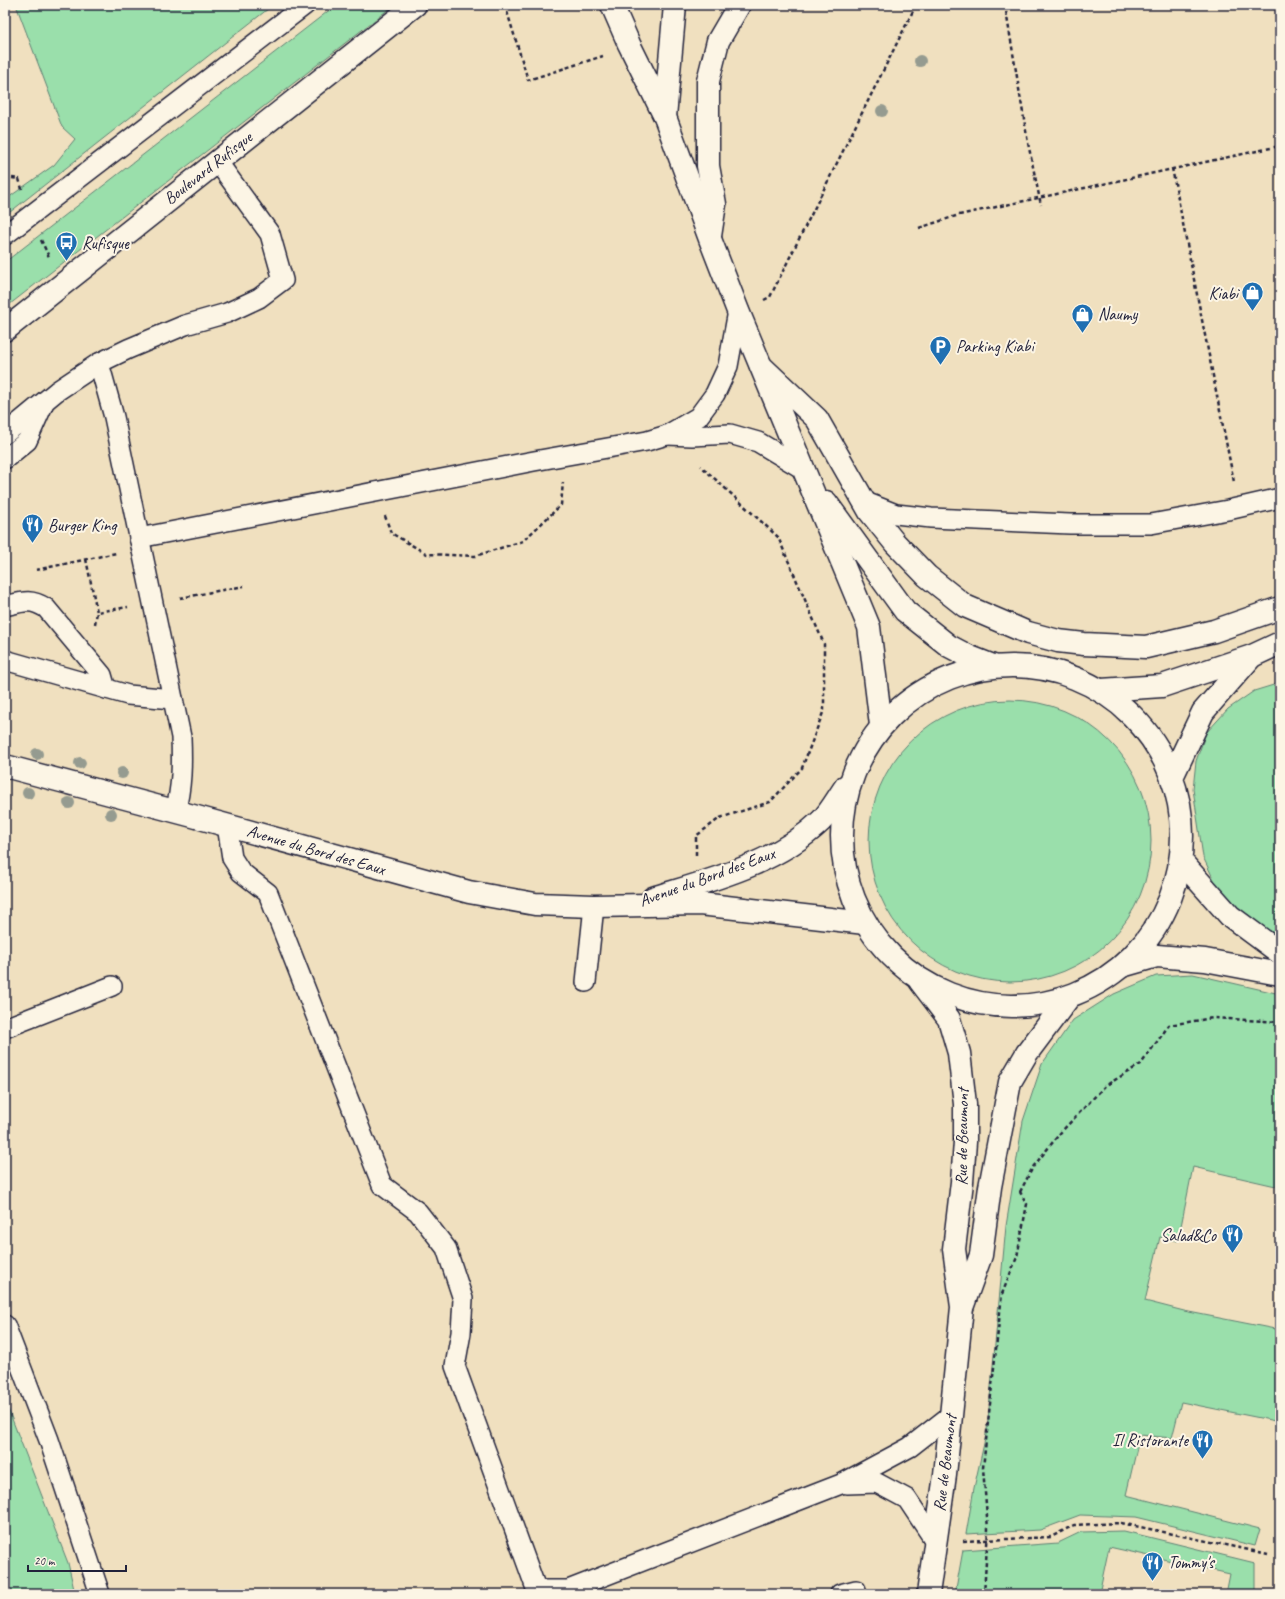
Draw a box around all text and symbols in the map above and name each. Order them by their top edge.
street label: Boulevard Rufisque [160,126,258,209]
bus stop icon: Rufisque [53,230,79,263]
place label: Rufisque [82,233,130,254]
shop icon: Kiabi [1240,280,1266,313]
place label: Kiabi [1209,283,1241,304]
shop icon: Naumy [1069,301,1095,334]
place label: Naumy [1098,304,1138,325]
parking icon: Parking Kiabi [928,333,954,366]
place label: Parking Kiabi [956,336,1035,357]
restaurant icon: Burger King [19,512,45,545]
place label: Burger King [48,515,118,536]
street label: Avenue du Bord des Eaux [245,820,389,880]
street label: Avenue du Bord des Eaux [636,842,779,911]
street label: Rue de Beaumont [951,1086,973,1186]
restaurant icon: Salad&Co [1219,1222,1245,1255]
place label: Salad&Co [1160,1225,1217,1246]
street label: Rue de Beaumont [929,1411,962,1513]
restaurant icon: Il Ristorante [1190,1427,1216,1460]
place label: Il Ristorante [1112,1430,1189,1451]
scale bar [28,1547,126,1573]
restaurant icon: Tommy's [1140,1549,1166,1582]
place label: Tommy's [1168,1552,1216,1573]
text: 20 m [34,1553,56,1569]

